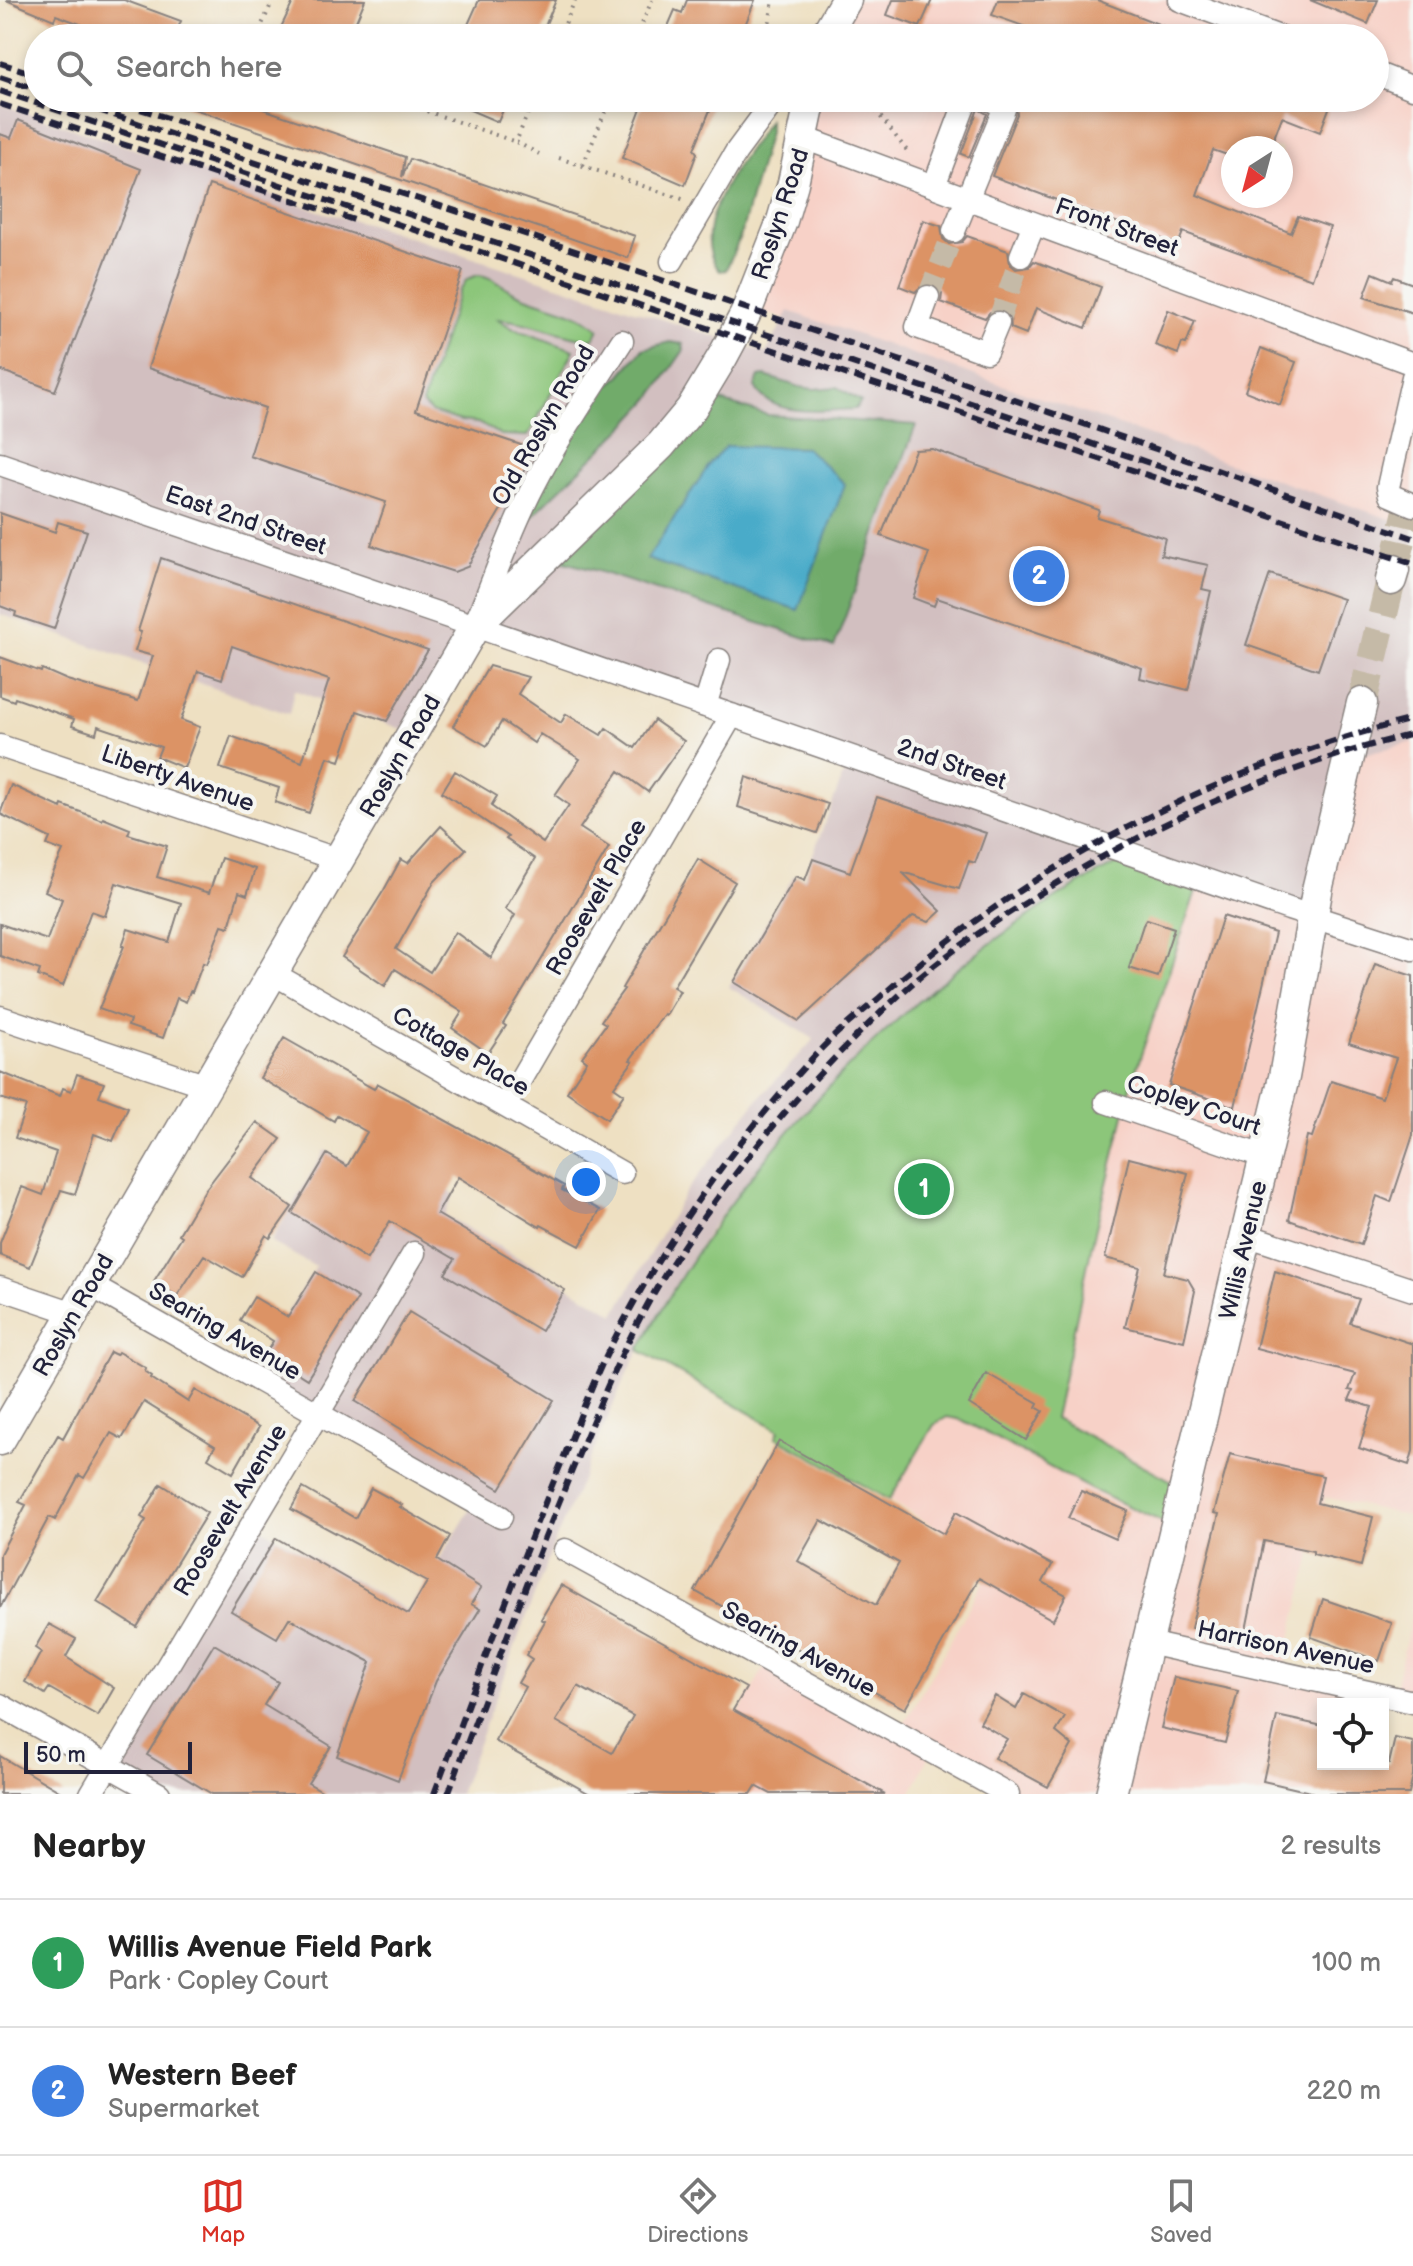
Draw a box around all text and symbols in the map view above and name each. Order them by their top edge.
search box [24,24,1389,112]
icon: search [52,46,96,90]
text: Search here [116,50,282,86]
north arrow [1221,136,1293,208]
street label: Roslyn Road [746,145,815,284]
street label: Front Street [1051,192,1183,263]
street label: Old Roslyn Road [486,340,601,511]
street label: East 2nd Street [161,479,331,562]
pin: 2 [1013,546,1065,606]
street label: Roslyn Road [354,690,447,823]
street label: 2nd Street [894,732,1011,797]
street label: Liberty Avenue [98,739,258,818]
street label: Roosevelt Place [540,814,653,981]
street label: Cottage Place [387,1001,534,1102]
street label: Copley Court [1123,1069,1265,1142]
pin: 1 [898,1159,950,1219]
your location [566,1162,606,1202]
street label: Willis Avenue [1213,1178,1274,1322]
street label: Roslyn Road [27,1249,120,1382]
street label: Searing Avenue [143,1276,306,1387]
street label: Roosevelt Avenue [168,1419,293,1602]
street label: Searing Avenue [717,1595,881,1704]
street label: Harrison Avenue [1195,1615,1377,1680]
map controls [1317,1698,1389,1770]
button: locate [1317,1698,1389,1770]
scale bar [24,1738,192,1774]
text: 50 m [36,1742,86,1769]
text: Nearby [32,1826,146,1867]
text: 2 results [1281,1831,1381,1862]
text: Willis Avenue Field Park [108,1930,432,1966]
text: 1 [53,1948,63,1979]
text: 100 m [1312,1948,1381,1979]
text: Park · Copley Court [108,1966,328,1997]
text: Western Beef [108,2058,297,2094]
text: 2 [50,2076,66,2107]
text: 220 m [1307,2076,1381,2107]
text: Supermarket [108,2094,259,2125]
tab: Map [201,2174,245,2249]
tab: Directions [647,2174,748,2249]
tab: Saved [1150,2174,1212,2249]

